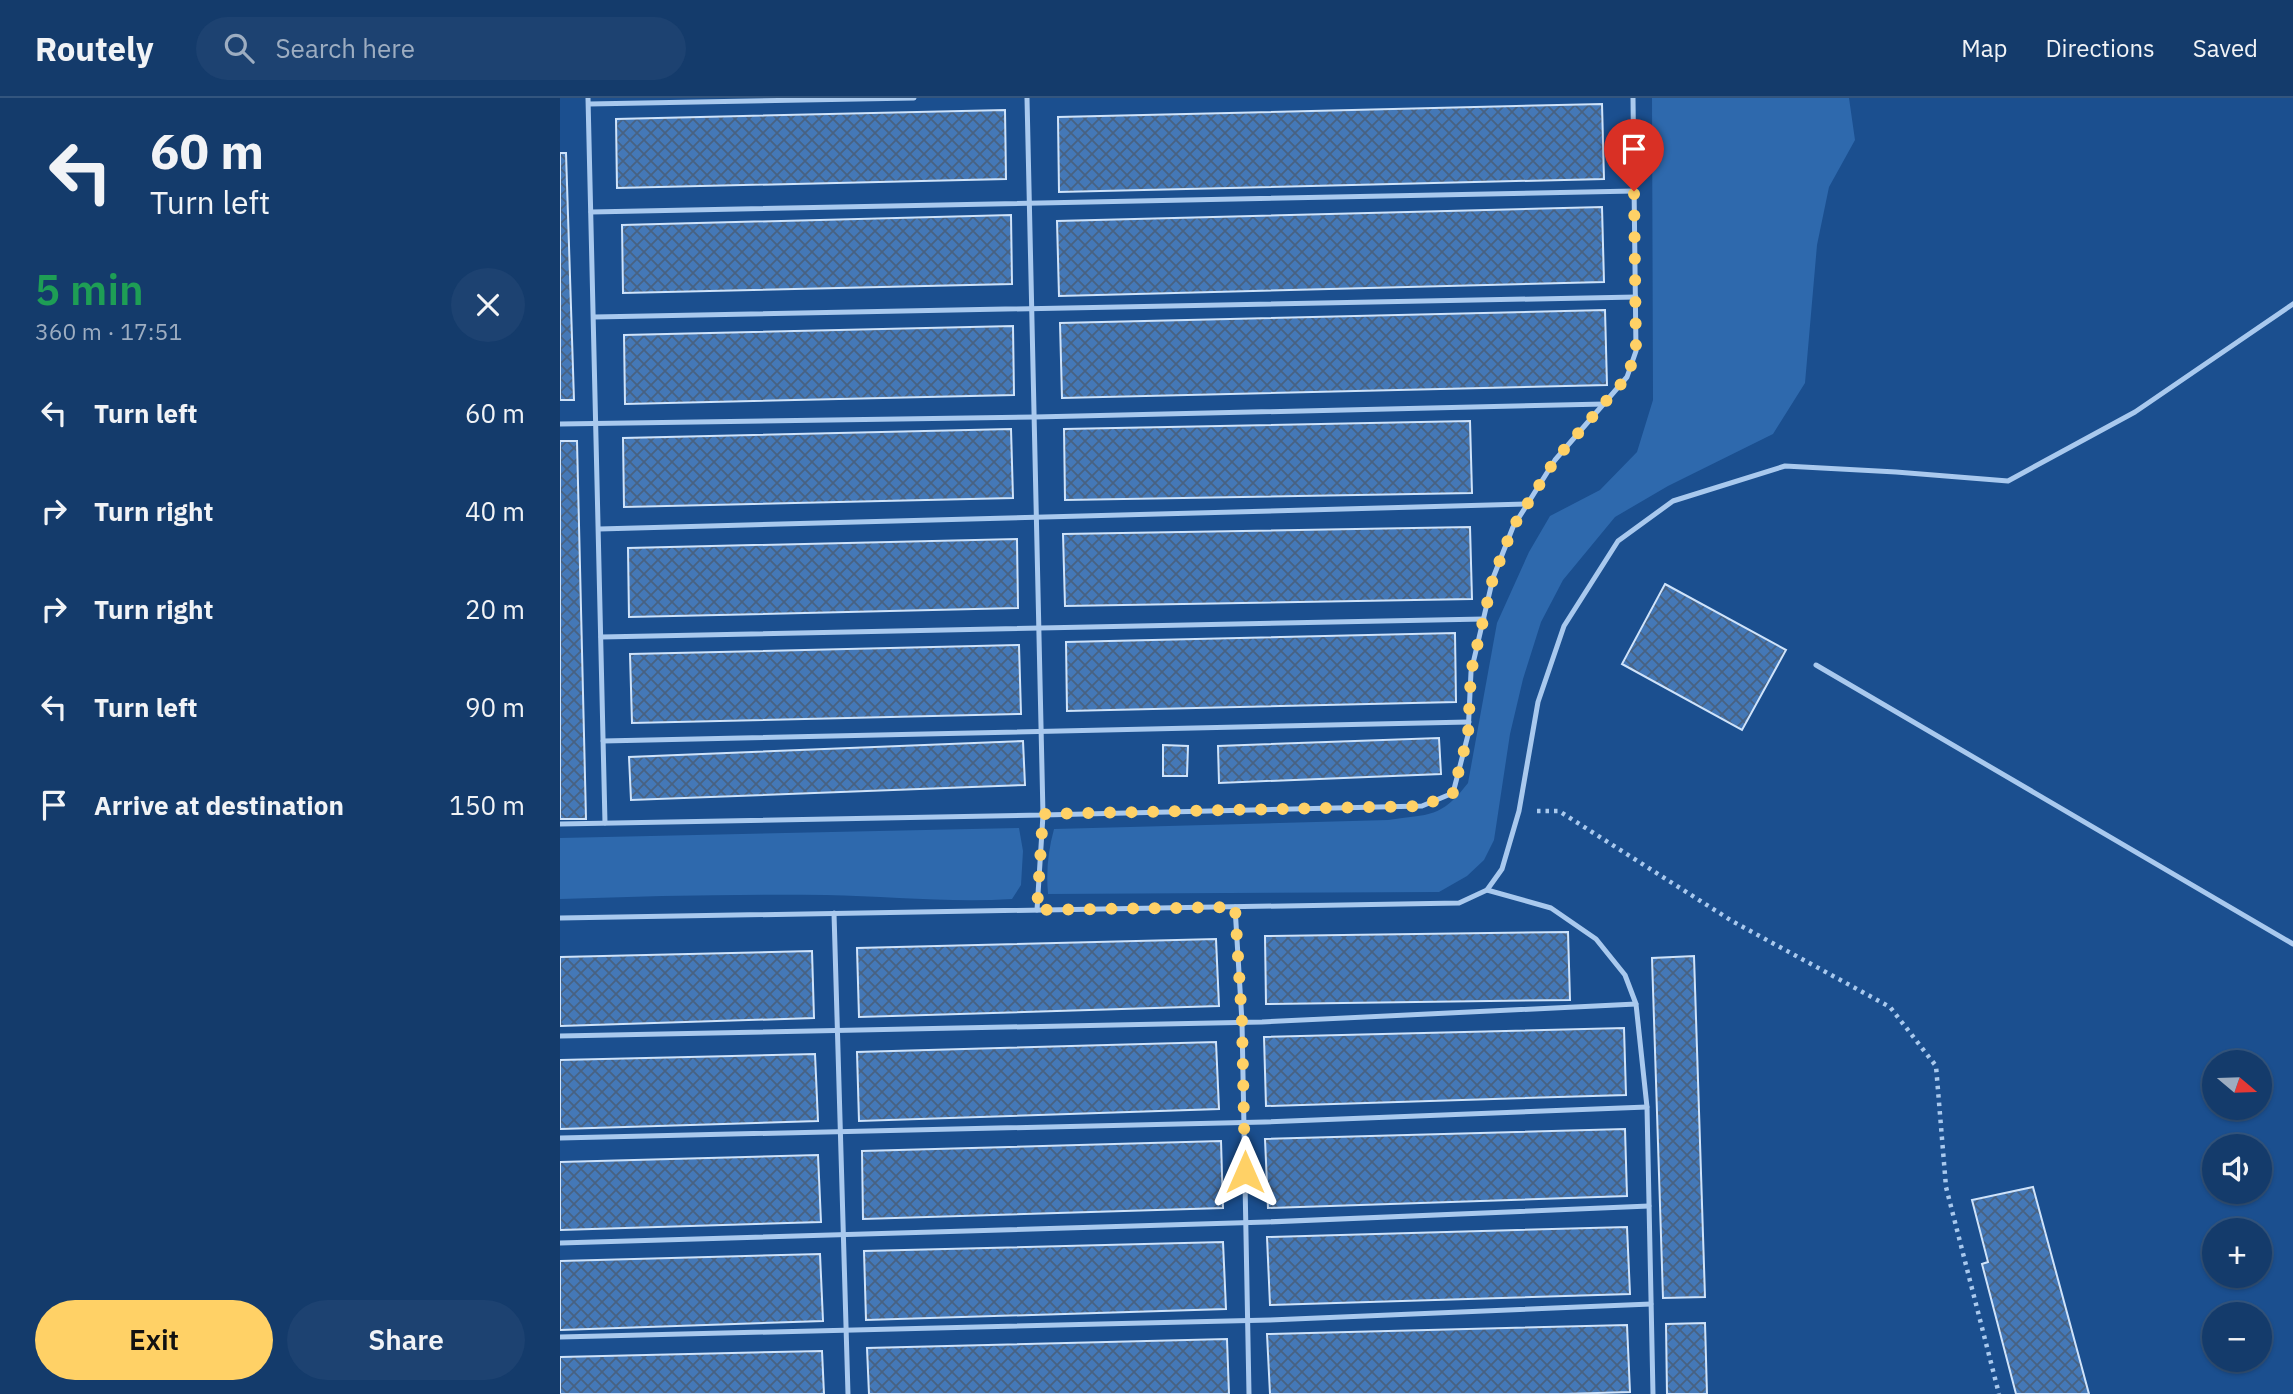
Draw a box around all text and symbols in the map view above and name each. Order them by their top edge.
search box [196,17,686,80]
text: Routely [35,27,154,70]
icon: search [220,29,258,67]
text: Search here [276,31,415,65]
text: Map [1961,32,2007,64]
text: Directions [2045,32,2155,64]
text: Saved [2193,32,2258,64]
text: 60 m [150,119,264,182]
pin [1604,119,1664,191]
icon: left [35,126,126,217]
icon: arrive [1615,130,1653,168]
text: Turn left [150,181,270,223]
text: 5 min [35,262,144,317]
button: close [451,268,525,342]
text: 360 m · 17:51 [35,316,182,346]
icon: left [35,394,73,432]
text: Turn left [94,396,197,430]
text: 60 m [465,396,525,430]
icon: right [35,492,73,530]
text: Turn right [94,494,213,528]
text: 40 m [465,494,525,528]
icon: right [35,590,73,628]
text: Turn right [94,592,213,626]
text: 20 m [465,592,525,626]
icon: left [35,688,73,726]
text: Turn left [94,690,197,724]
text: 90 m [465,690,525,724]
icon: arrive [35,786,73,824]
text: Arrive at destination [94,788,344,822]
text: 150 m [449,788,525,822]
north arrow [2202,1050,2272,1120]
map controls [2202,1050,2272,1372]
button: sound [2202,1134,2272,1204]
position arrow [1208,1135,1282,1209]
button: + [2202,1218,2272,1288]
button: Exit [35,1300,273,1380]
button: Share [287,1300,525,1380]
button: − [2202,1302,2272,1372]

